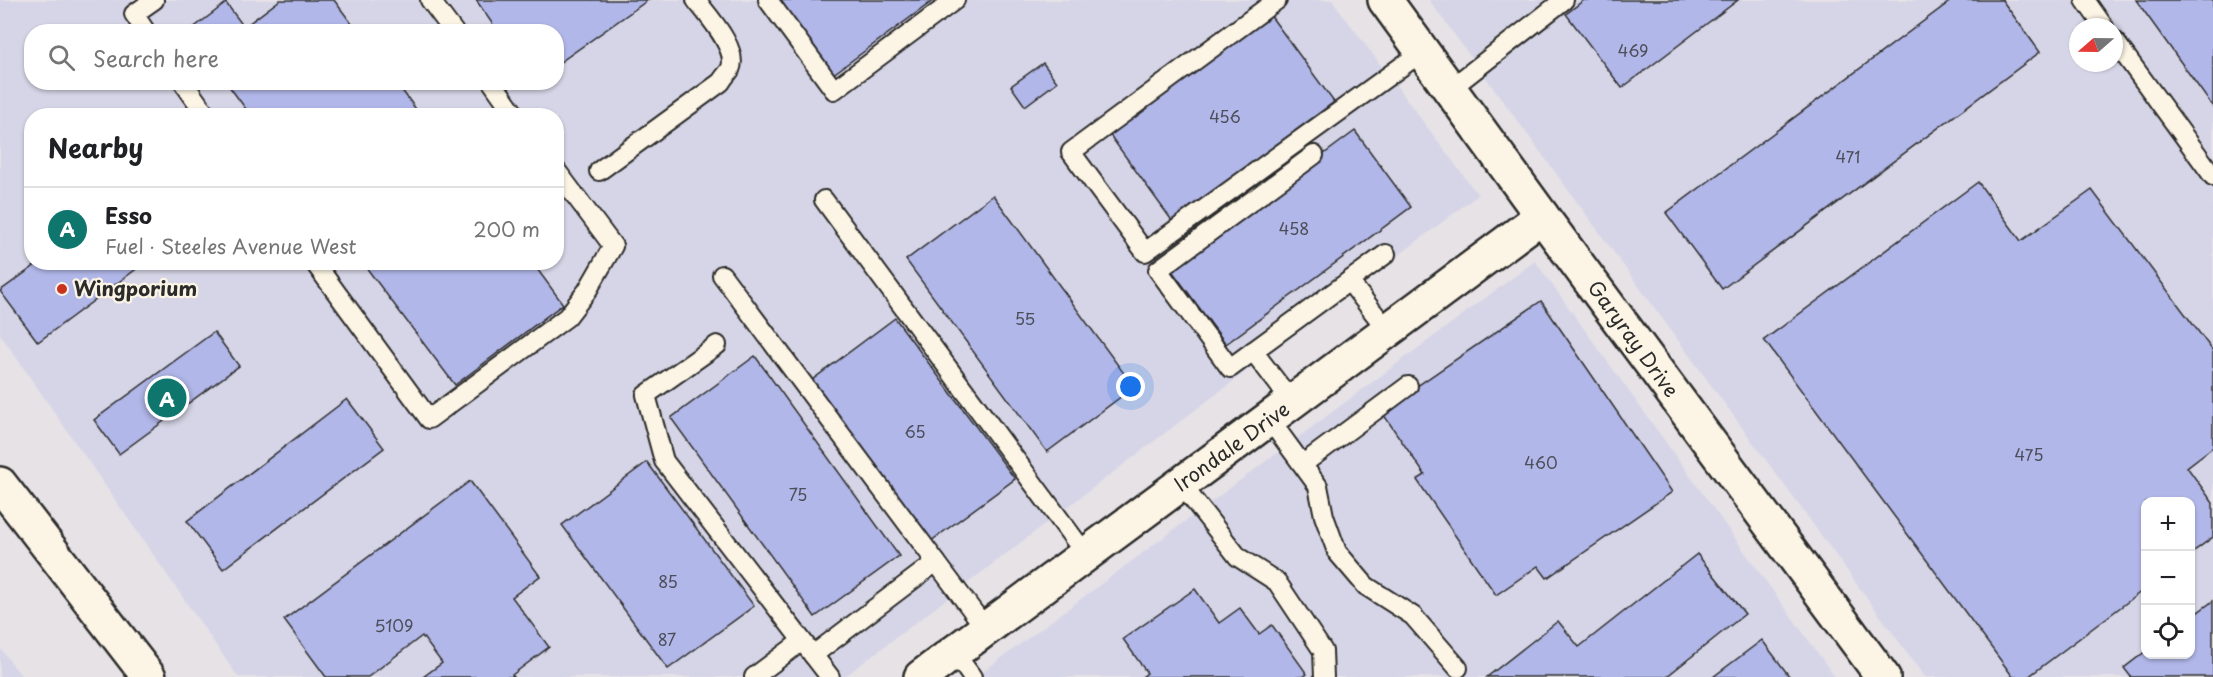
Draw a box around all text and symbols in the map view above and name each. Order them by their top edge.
north arrow [2069,18,2123,72]
search box [24,24,564,90]
house number: 469 [1618,38,1648,62]
icon: search [45,41,78,74]
text: Search here [93,41,219,74]
house number: 456 [1209,104,1241,128]
text: Nearby [48,128,143,167]
house number: 471 [1836,144,1860,168]
text: Esso [105,198,152,231]
text: A [60,214,75,244]
text: 200 m [473,214,540,244]
house number: 458 [1279,216,1309,240]
text: Fuel · Steeles Avenue West [105,231,357,261]
place label: Wingporium [74,273,197,303]
street label: Garyray Drive [1581,274,1687,403]
marker: Wingporium [55,282,69,296]
house number: 55 [1015,306,1035,330]
your location [1116,372,1145,401]
pin: A [148,376,186,420]
street label: Irondale Drive [1167,394,1296,499]
house number: 65 [904,419,926,443]
house number: 475 [2014,442,2044,466]
house number: 460 [1524,450,1558,474]
house number: 75 [789,482,807,506]
map controls [2141,497,2195,659]
button: + [2141,497,2195,551]
button: − [2141,551,2195,605]
house number: 85 [658,569,678,593]
button: locate [2141,605,2195,659]
house number: 5109 [375,613,413,637]
house number: 87 [658,627,676,651]

